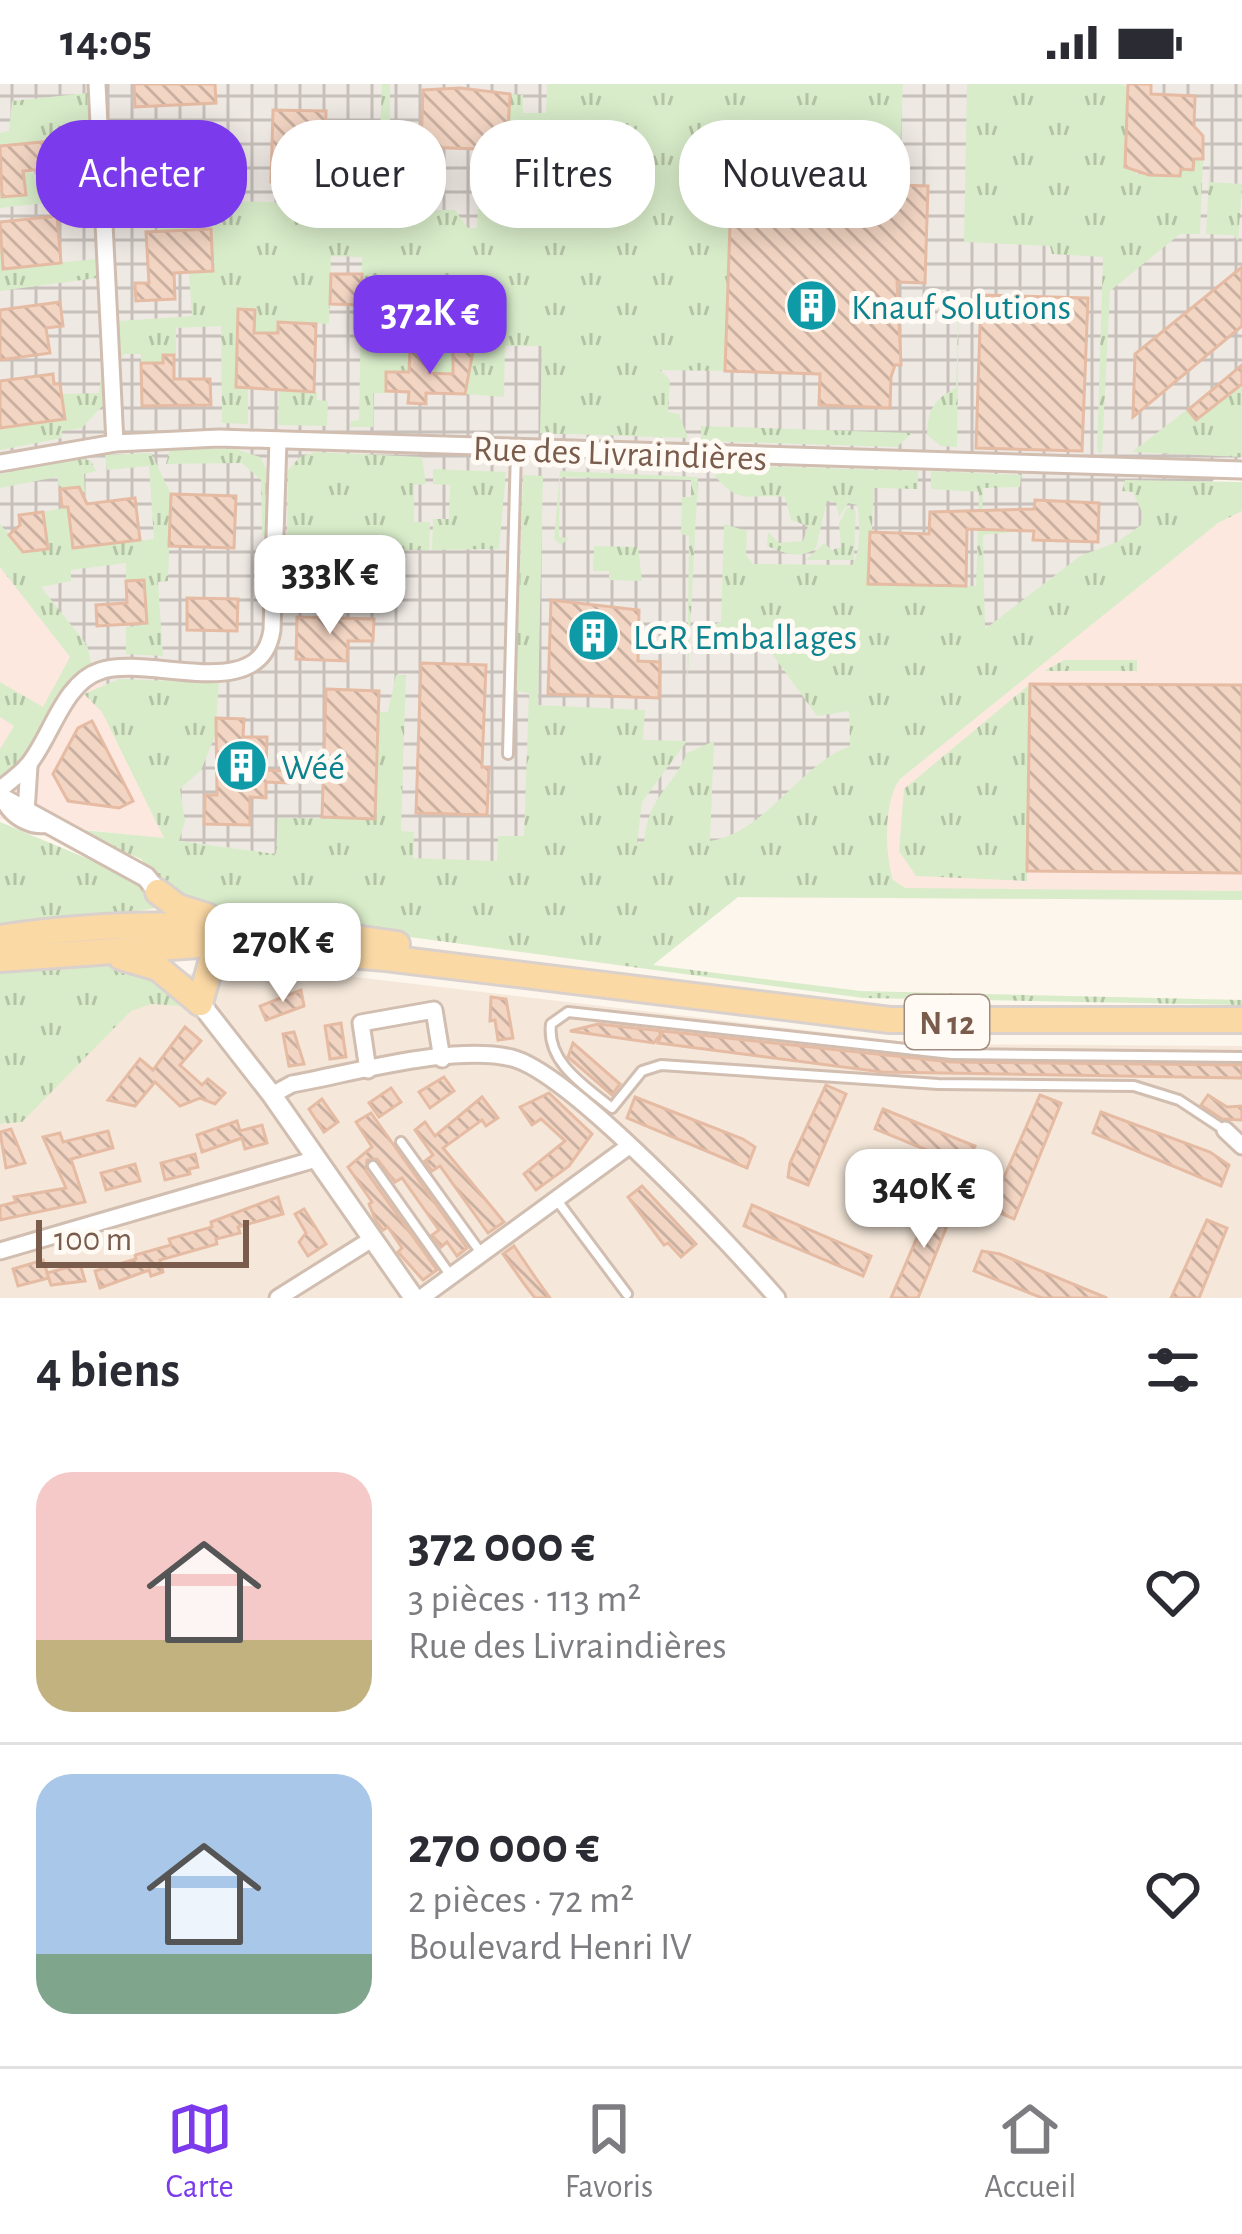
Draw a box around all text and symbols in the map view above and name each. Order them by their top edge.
text: 14:05 [60,19,152,64]
chip: Acheter [36,120,247,228]
chip: Louer [271,120,446,228]
chip: Filtres [470,120,655,228]
chip: Nouveau [679,120,910,228]
pin: 372K € [332,275,528,377]
building icon: Knauf Solutions [784,278,840,334]
place label: Knauf Solutions [851,290,1071,326]
text: 372K € [381,294,479,333]
street label: Rue des Livraindières [472,431,768,477]
pin: 333K € [232,535,428,637]
text: 333K € [281,554,379,593]
building icon: LGR Emballages [566,608,622,664]
place label: LGR Emballages [633,620,857,656]
building icon: Wéé [214,738,270,794]
place label: Wéé [281,750,345,786]
pin: 270K € [185,903,381,1005]
text: 270K € [232,922,334,961]
road number: N 12 [905,995,989,1049]
pin: 340K € [826,1149,1022,1251]
text: 340K € [872,1168,976,1207]
scale bar [36,1214,249,1267]
text: 100 m [54,1224,132,1257]
icon: filters [1140,1337,1206,1403]
text: 4 biens [36,1345,180,1396]
icon: home [132,1520,276,1664]
text: 372 000 € [408,1520,595,1571]
icon: heart [1140,1559,1206,1625]
text: 3 pièces · 113 m² [408,1580,641,1619]
text: Rue des Livraindières [408,1627,727,1666]
text: 270 000 € [408,1821,600,1872]
icon: home [132,1822,276,1966]
icon: heart [1140,1861,1206,1927]
text: 2 pièces · 72 m² [408,1881,634,1920]
text: Boulevard Henri IV [408,1928,692,1967]
tab: Carte [166,2096,234,2208]
tab: Favoris [565,2096,653,2208]
tab: Accueil [984,2096,1076,2208]

